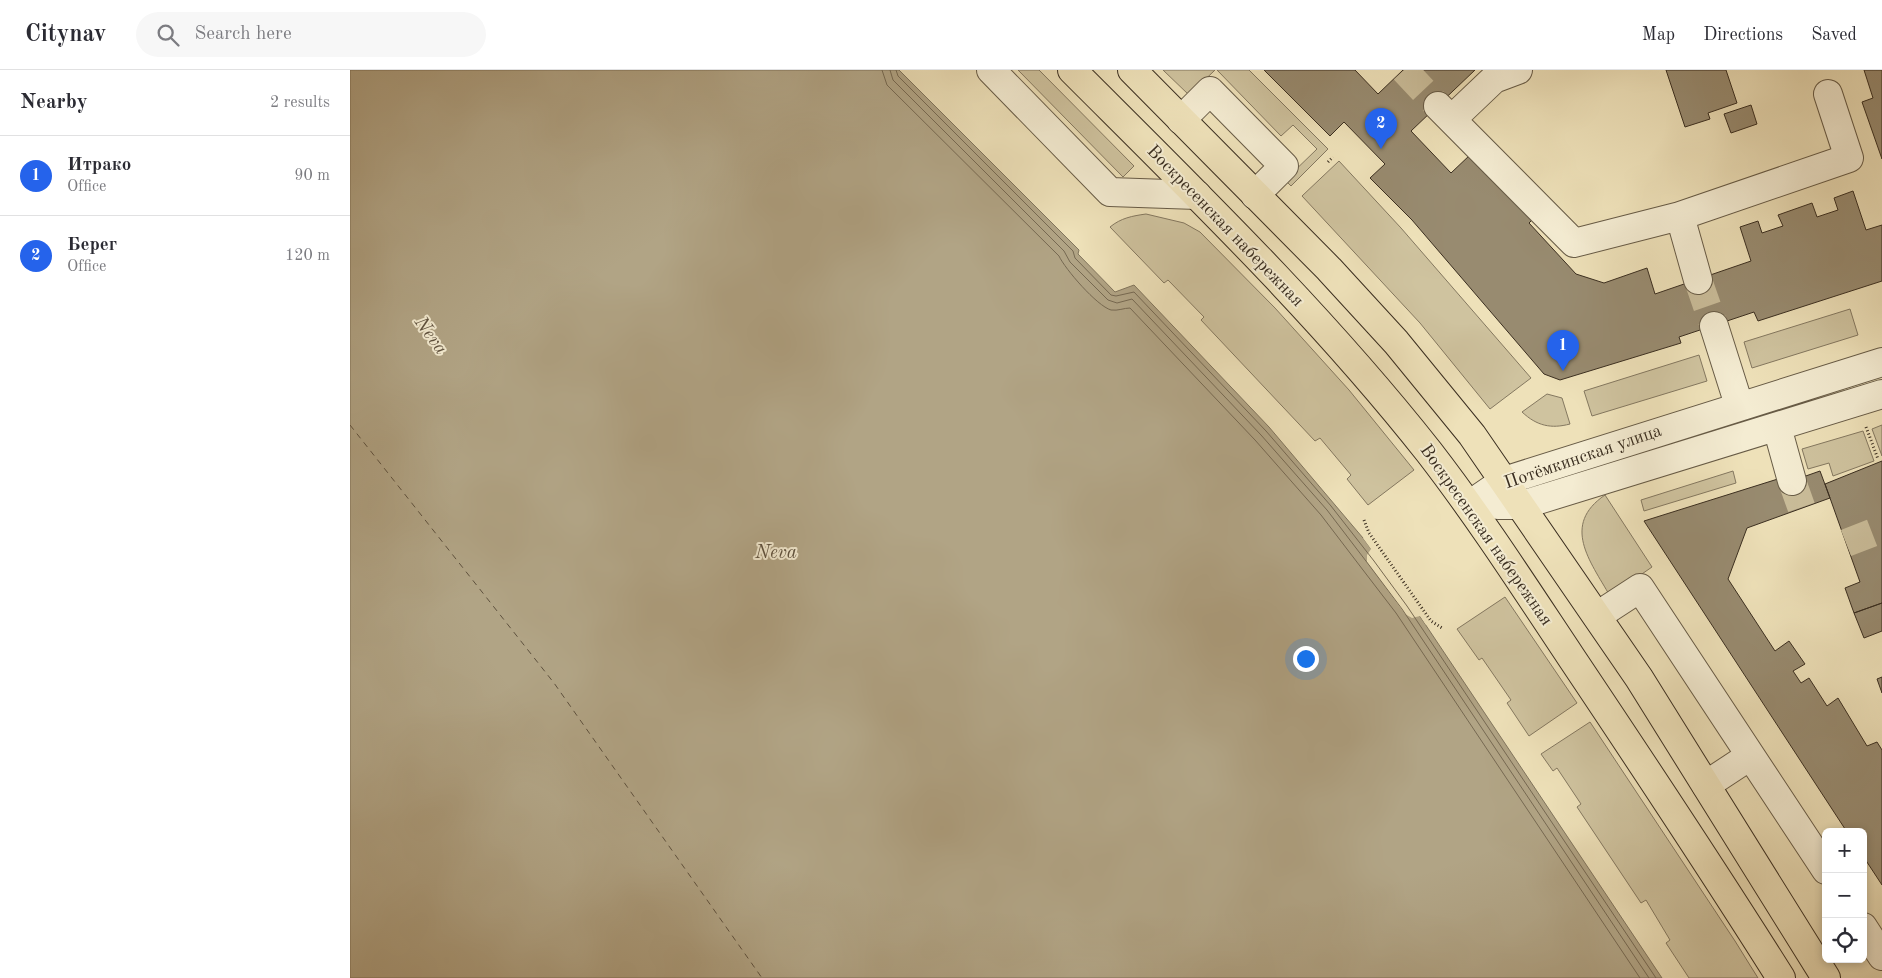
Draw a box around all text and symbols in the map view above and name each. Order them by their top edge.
search box [136,12,486,57]
icon: search [154,21,182,49]
text: Citynav [25,23,106,47]
text: Search here [194,25,292,44]
text: Map [1642,26,1675,44]
text: Directions [1703,26,1783,44]
text: Saved [1811,26,1857,44]
text: Nearby [20,92,88,113]
text: 2 results [270,95,330,111]
pin: 2 [1365,108,1397,149]
street label: Воскресенская набережная [1143,142,1307,310]
text: Итрако [67,156,131,175]
text: 1 [31,168,41,184]
text: 90 m [294,168,330,184]
text: Office [67,179,106,195]
text: Берег [67,236,117,255]
text: 2 [31,248,41,264]
text: 120 m [285,248,330,264]
text: Office [67,259,106,275]
water label: Neva [409,313,450,359]
pin: 1 [1547,330,1579,371]
street label: Потёмкинская улица [1502,422,1664,492]
street label: Воскресенская набережная [1417,441,1555,629]
water label: Neva [754,544,797,563]
your location [1293,646,1319,672]
map controls [1822,828,1867,963]
button: + [1822,828,1867,873]
button: − [1822,873,1867,918]
button: locate [1822,918,1867,963]

